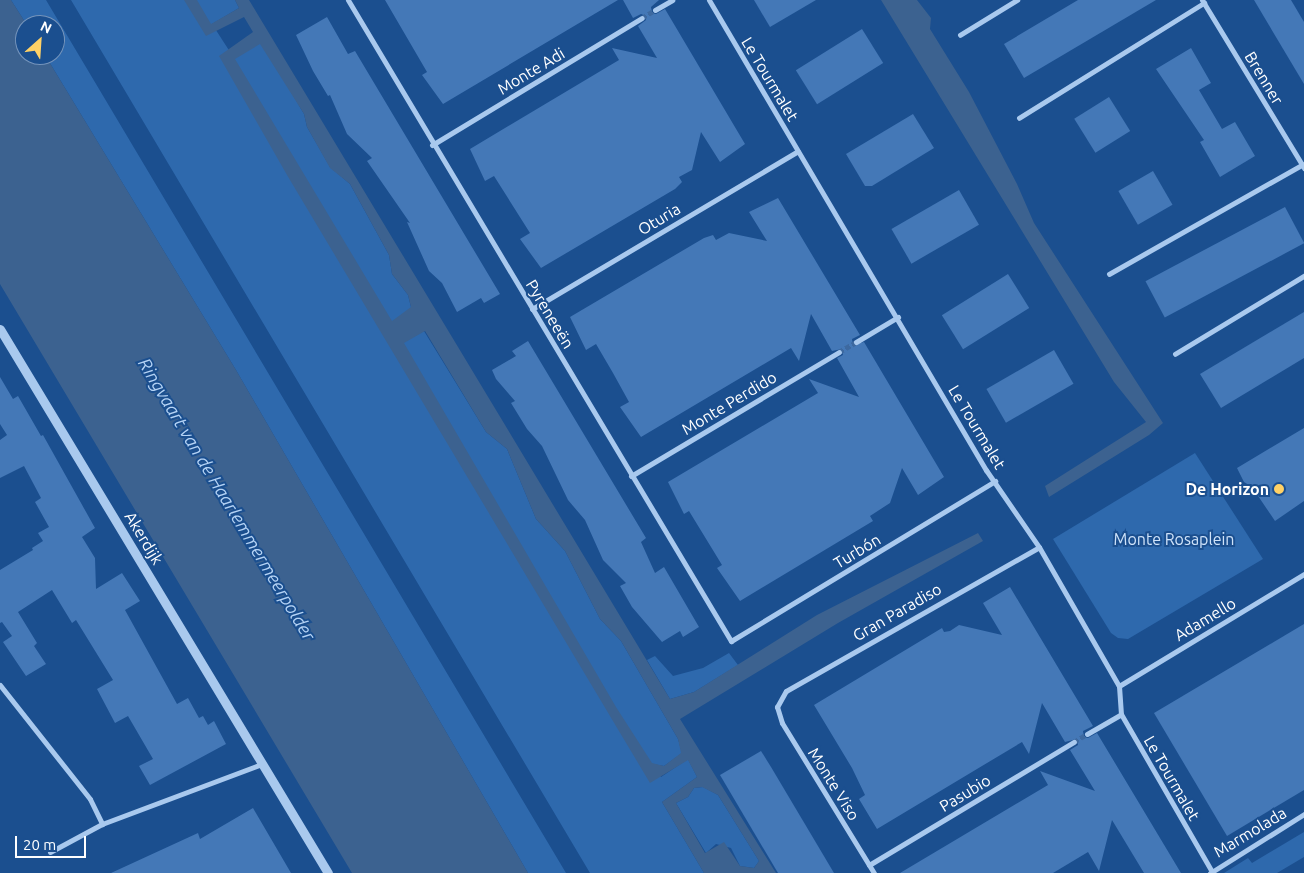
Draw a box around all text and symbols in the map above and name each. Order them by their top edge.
north arrow [15,15,65,65]
text: N [38,18,54,37]
street label: Le Tourmalet [737,33,803,125]
street label: Monte Adi [494,44,568,98]
street label: Brenner [1241,48,1287,108]
street label: Oturia [634,199,684,239]
street label: Pyreneeën [522,276,578,352]
water label: Ringvaart van de Haarlemmermeerpolder [134,354,320,644]
street label: Monte Perdido [678,367,780,439]
street label: Le Tourmalet [944,381,1010,473]
place label: De Horizon [1185,479,1269,499]
marker: De Horizon [1273,483,1285,495]
street label: Akerdijk [121,508,167,568]
park label: Monte Rosaplein [1113,529,1235,549]
street label: Turbón [830,530,884,572]
street label: Gran Paradiso [849,579,945,645]
street label: Adamello [1171,593,1239,645]
street label: Le Tourmalet [1140,732,1204,824]
street label: Monte Viso [804,744,864,824]
street label: Pasubio [936,770,994,816]
street label: Marmolada [1210,803,1290,861]
scale bar [18,826,89,858]
text: 20 m [23,836,56,853]

